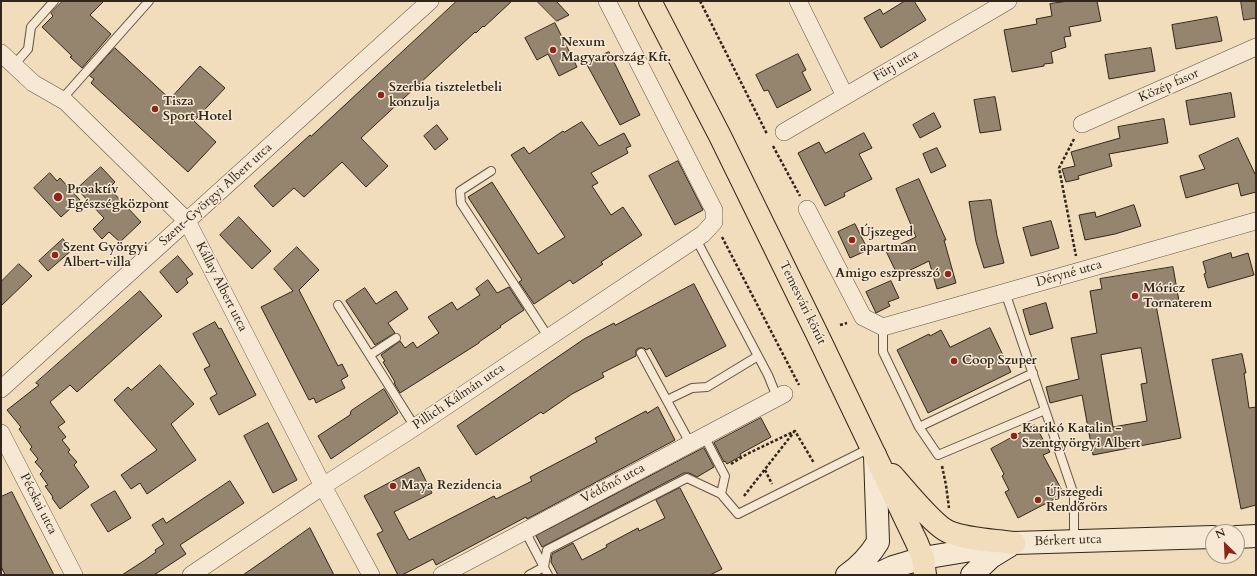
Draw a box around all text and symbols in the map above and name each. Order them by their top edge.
place label: Nexum Magyarország Kft. [561,35,671,66]
marker: Nexum Magyarország Kft. [548,45,558,55]
street label: Fürj utca [871,47,921,85]
street label: Közép fasor [1136,66,1202,106]
place label: Szerbia tiszteletbeli konzulja [389,80,502,111]
marker: Szerbia tiszteletbeli konzulja [376,90,386,100]
place label: Tisza Sport Hotel [163,94,232,125]
marker: Tisza Sport Hotel [150,104,160,114]
street label: Szent-Györgyi Albert utca [156,140,276,250]
place label: Proaktív Egészségközpont [67,182,169,213]
marker: Proaktív Egészségközpont [52,191,64,203]
place label: Újszeged apartman [860,225,917,256]
marker: Újszeged apartman [847,235,857,245]
place label: Szent Györgyi Albert-villa [63,240,148,271]
street label: Kállay Albert utca [192,240,250,334]
marker: Szent Györgyi Albert-villa [50,250,60,260]
street label: Déryné utca [1034,257,1104,291]
street label: Temesvári körút [775,259,829,347]
place label: Amigo eszpresszó [835,266,940,282]
marker: Amigo eszpresszó [943,269,953,279]
place label: Móricz Tornaterem [1143,281,1212,312]
marker: Móricz Tornaterem [1130,291,1140,301]
place label: Coop Szuper [962,353,1037,369]
marker: Coop Szuper [949,356,959,366]
street label: Pillich Kálmán utca [410,361,508,433]
place label: Karikó Katalin - Szentgyörgyi Albert [1022,421,1140,452]
marker: Karikó Katalin - Szentgyörgyi Albert [1009,431,1019,441]
street label: Védőnő utca [578,461,648,507]
street label: Pécskai utca [16,471,60,537]
place label: Maya Rezidencia [401,478,502,494]
marker: Maya Rezidencia [388,481,398,491]
place label: Újszegedi Rendőrörs [1046,485,1108,516]
marker: Újszegedi Rendőrörs [1033,495,1043,505]
north arrow [1205,524,1245,564]
text: N [1213,525,1228,542]
street label: Bérkert utca [1034,532,1102,550]

